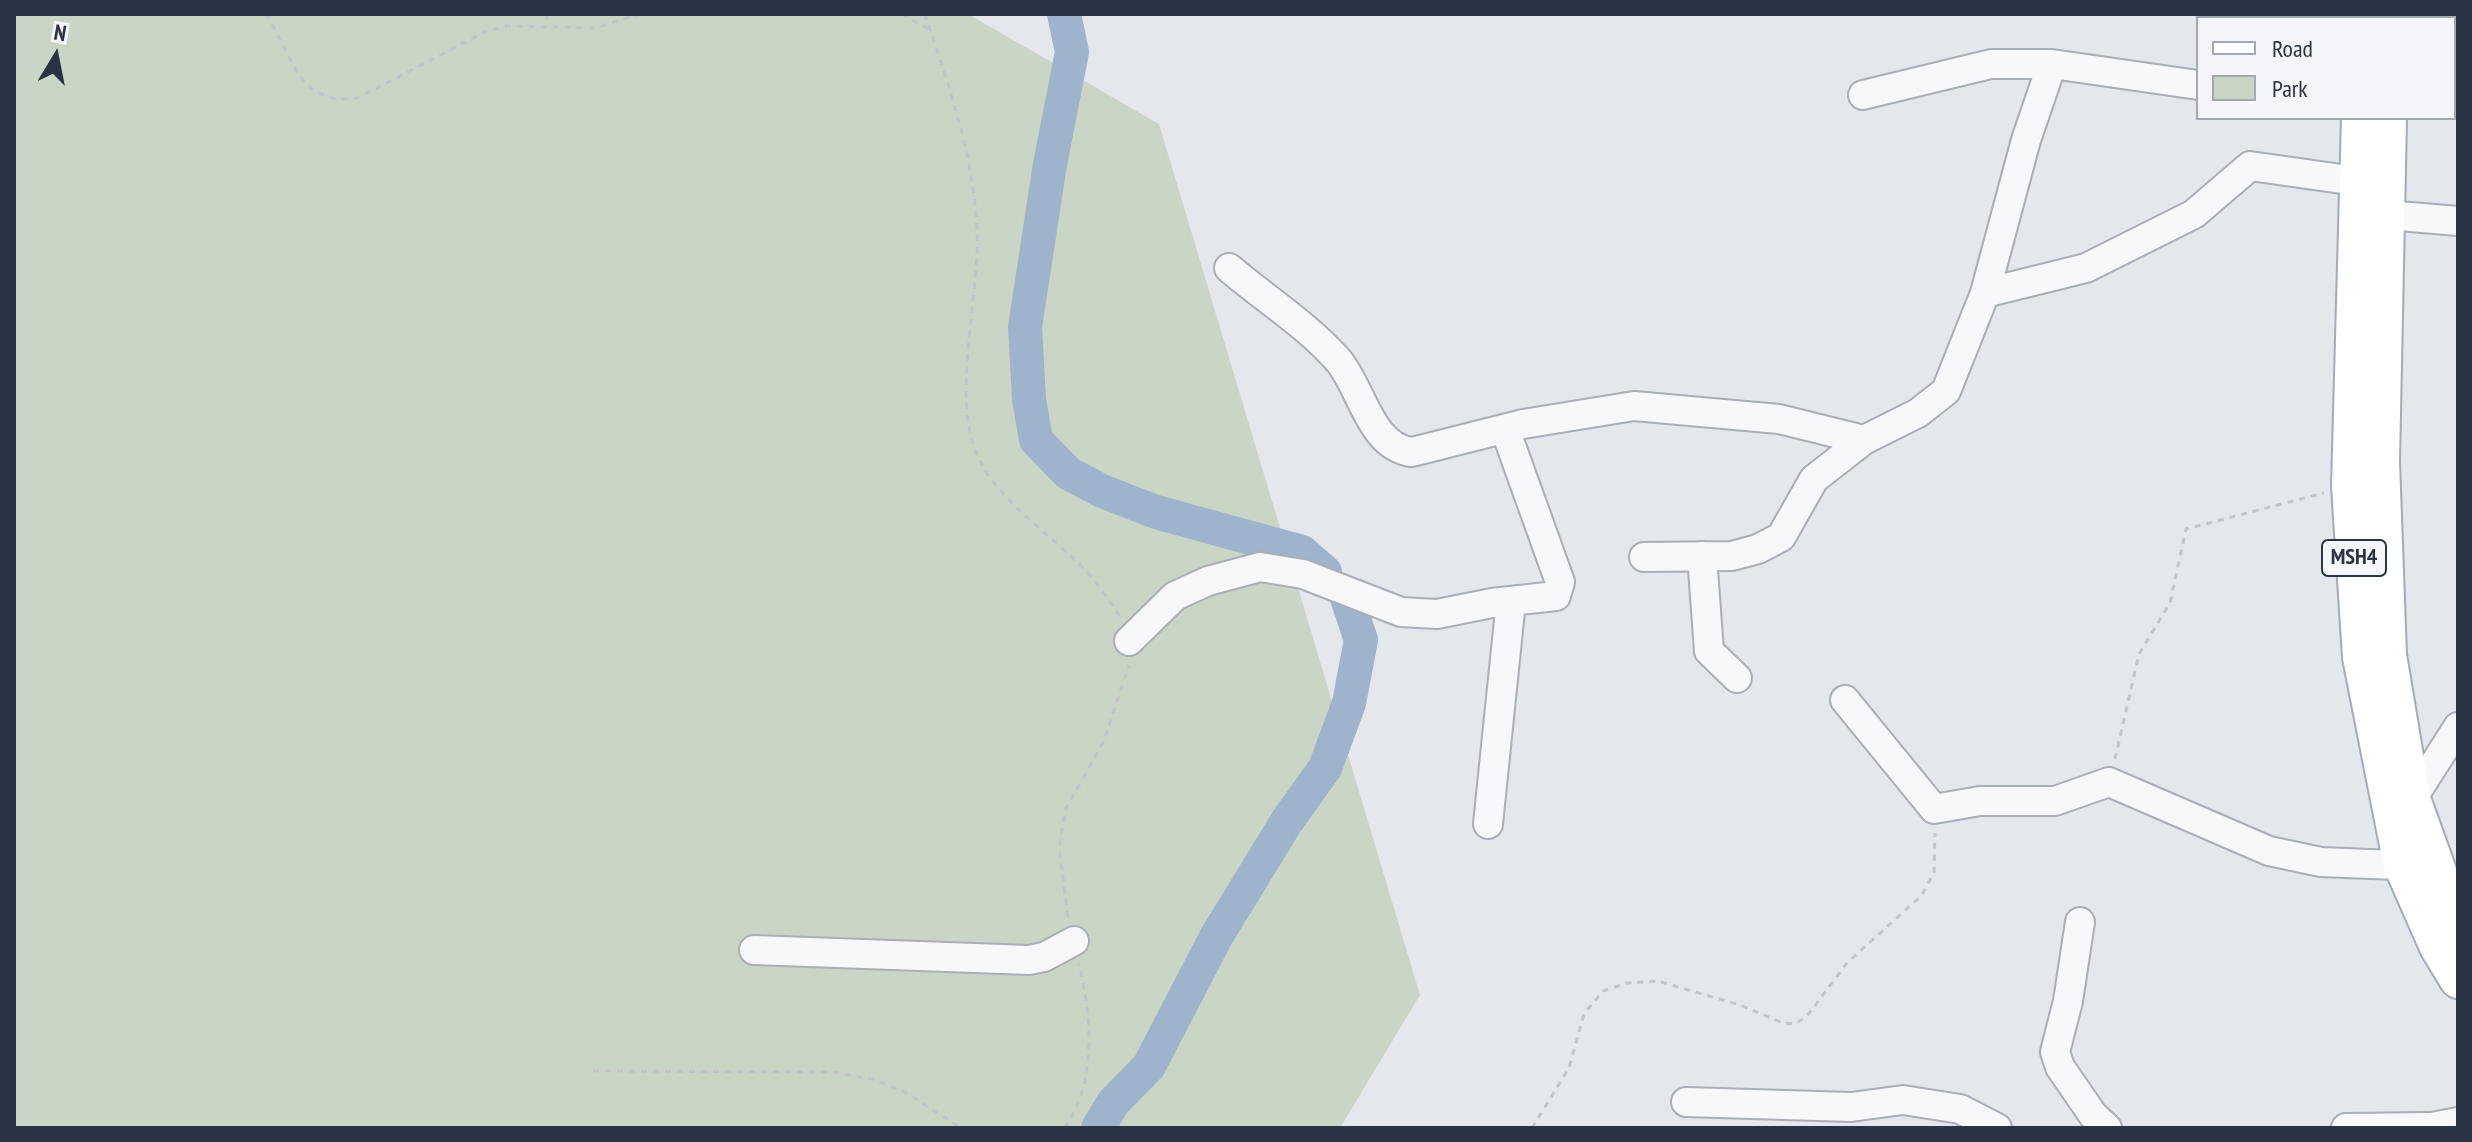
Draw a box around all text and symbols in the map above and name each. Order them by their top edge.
north arrow [16,16,96,96]
legend [2196,16,2456,120]
text: N [52,18,68,47]
text: Road [2272,33,2313,64]
text: Park [2272,73,2308,104]
road number: MSH4 [2322,540,2386,576]

